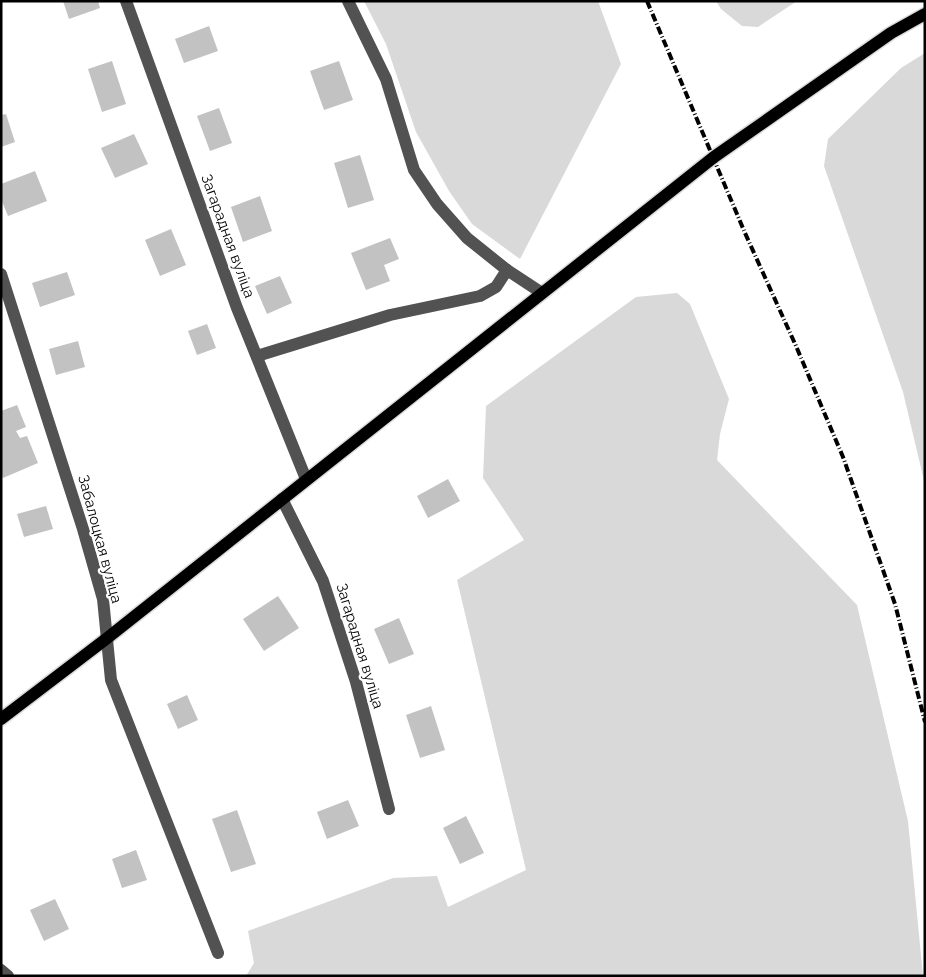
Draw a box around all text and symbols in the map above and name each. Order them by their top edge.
street label: Загарадная вуліца [197,172,259,300]
street label: Забалоцкая вуліца [74,473,126,605]
street label: Загарадная вуліца [332,581,388,711]

